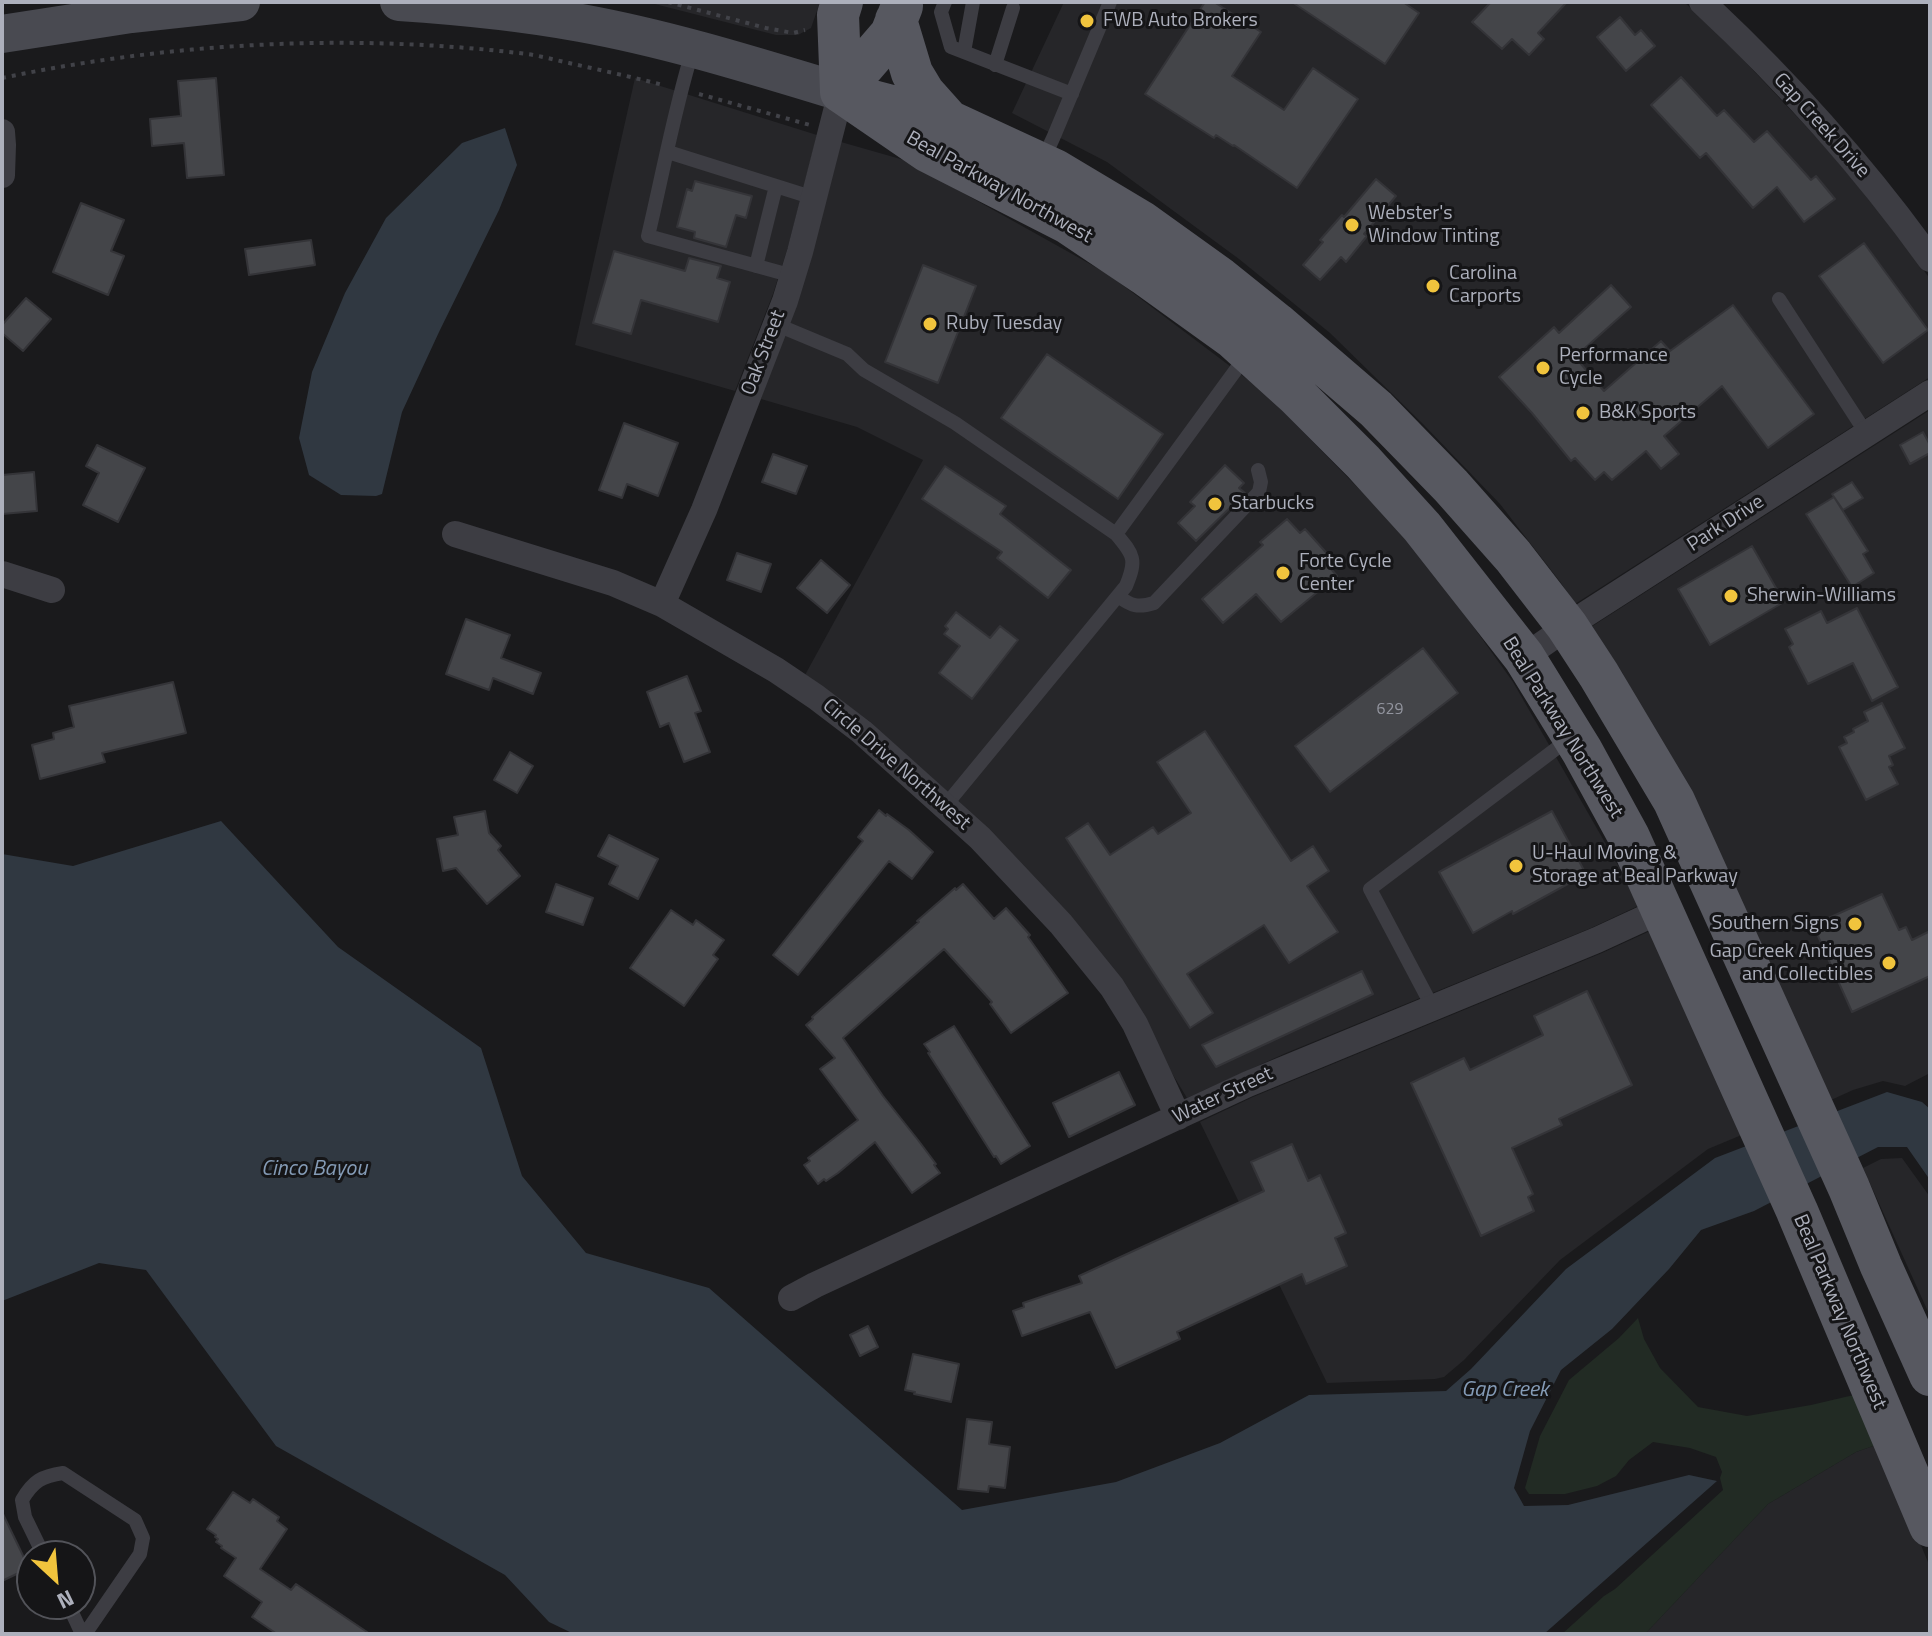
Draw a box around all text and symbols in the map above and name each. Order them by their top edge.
place label: FWB Auto Brokers [1103,9,1258,33]
marker: FWB Auto Brokers [1078,12,1096,30]
street label: Gap Creek Drive [1768,69,1874,183]
street label: Beal Parkway Northwest [902,127,1096,249]
place label: Webster's Window Tinting [1368,202,1500,249]
marker: Webster's Window Tinting [1343,216,1361,234]
place label: Carolina Carports [1449,262,1521,309]
marker: Carolina Carports [1424,277,1442,295]
street label: Oak Street [737,307,791,399]
place label: Ruby Tuesday [946,312,1062,336]
marker: Ruby Tuesday [921,315,939,333]
place label: Performance Cycle [1559,344,1668,391]
marker: Performance Cycle [1534,359,1552,377]
place label: B&K Sports [1599,401,1696,425]
marker: B&K Sports [1574,404,1592,422]
street label: Park Drive [1683,490,1769,558]
place label: Starbucks [1231,492,1314,516]
marker: Starbucks [1206,495,1224,513]
place label: Forte Cycle Center [1299,550,1392,597]
marker: Forte Cycle Center [1274,564,1292,582]
place label: Sherwin-Williams [1747,584,1896,608]
marker: Sherwin-Williams [1722,587,1740,605]
street label: Beal Parkway Northwest [1496,633,1628,823]
street label: Circle Drive Northwest [817,694,975,836]
house number: 629 [1377,700,1403,720]
place label: U-Haul Moving & Storage at Beal Parkway [1532,842,1738,889]
marker: U-Haul Moving & Storage at Beal Parkway [1507,857,1525,875]
place label: Southern Signs [1712,912,1839,936]
marker: Southern Signs [1846,915,1864,933]
place label: Gap Creek Antiques and Collectibles [1709,940,1873,987]
marker: Gap Creek Antiques and Collectibles [1880,954,1898,972]
street label: Water Street [1169,1062,1277,1130]
water label: Cinco Bayou [261,1157,367,1183]
street label: Beal Parkway Northwest [1787,1211,1891,1413]
water label: Gap Creek [1461,1378,1549,1404]
north arrow [16,1540,96,1620]
text: N [51,1581,80,1618]

